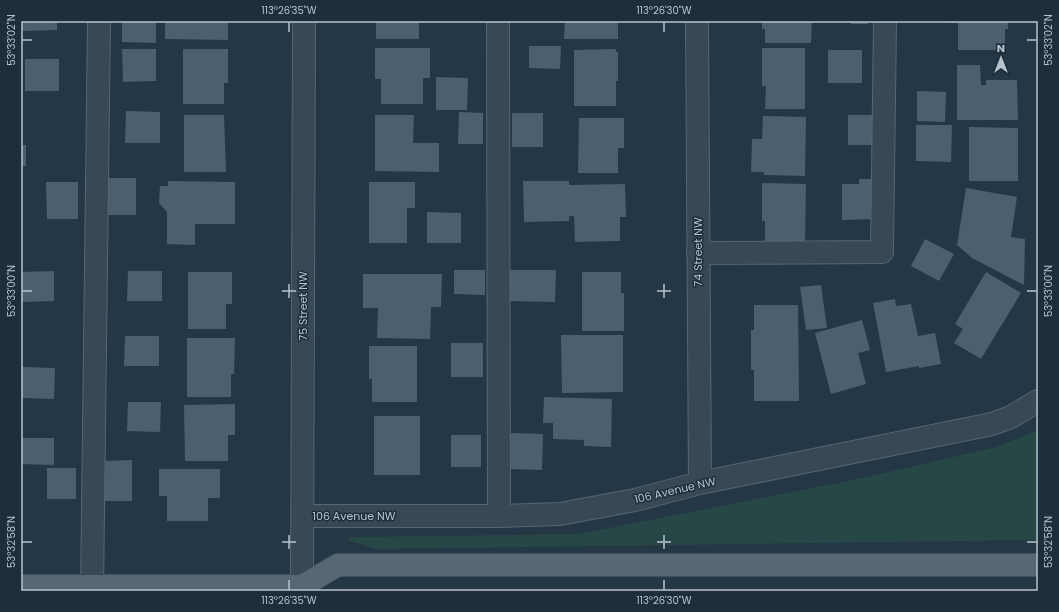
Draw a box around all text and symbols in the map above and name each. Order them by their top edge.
text: 113°26'35"W [262,3,317,18]
text: 113°26'30"W [637,3,692,18]
text: 53°33'02"N [4,14,19,66]
text: 53°33'02"N [1041,14,1056,66]
north arrow [981,38,1021,78]
text: N [997,40,1005,56]
street label: 74 Street NW [690,217,706,287]
text: 53°33'00"N [4,265,19,317]
text: 53°33'00"N [1041,265,1056,317]
street label: 75 Street NW [295,271,311,341]
street label: 106 Avenue NW [633,473,718,507]
street label: 106 Avenue NW [312,508,396,524]
text: 53°32'58"N [4,516,19,568]
text: 53°32'58"N [1041,516,1056,568]
text: 113°26'35"W [262,593,317,608]
text: 113°26'30"W [637,593,692,608]

